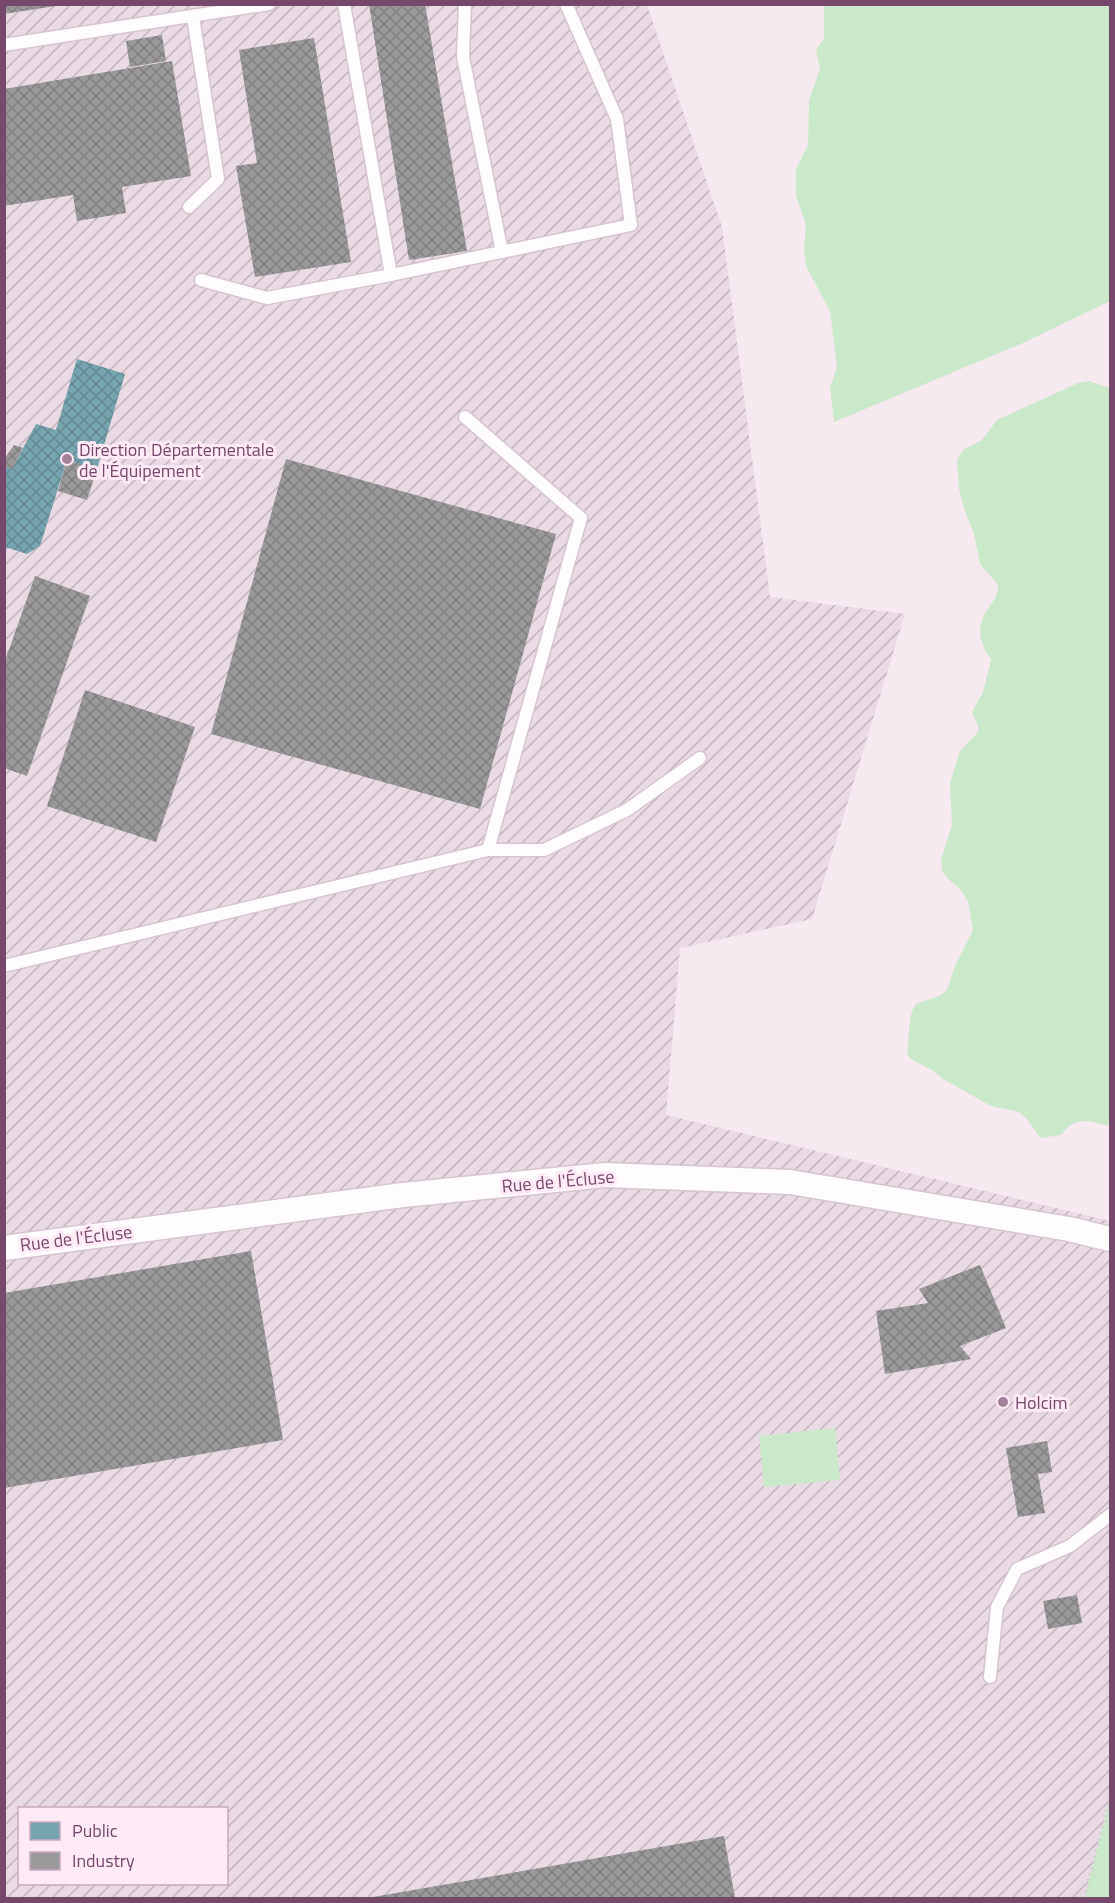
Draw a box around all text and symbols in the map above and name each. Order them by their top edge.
place label: Direction Départementale de l'Équipement [79,436,274,484]
marker: Direction Départementale de l'Équipement [60,452,74,466]
street label: Rue de l'Écluse [501,1163,615,1199]
street label: Rue de l'Écluse [18,1218,134,1258]
place label: Holcim [1015,1389,1068,1416]
marker: Holcim [996,1395,1010,1409]
legend [18,1807,228,1885]
text: Public [72,1817,118,1844]
text: Industry [72,1847,135,1874]

